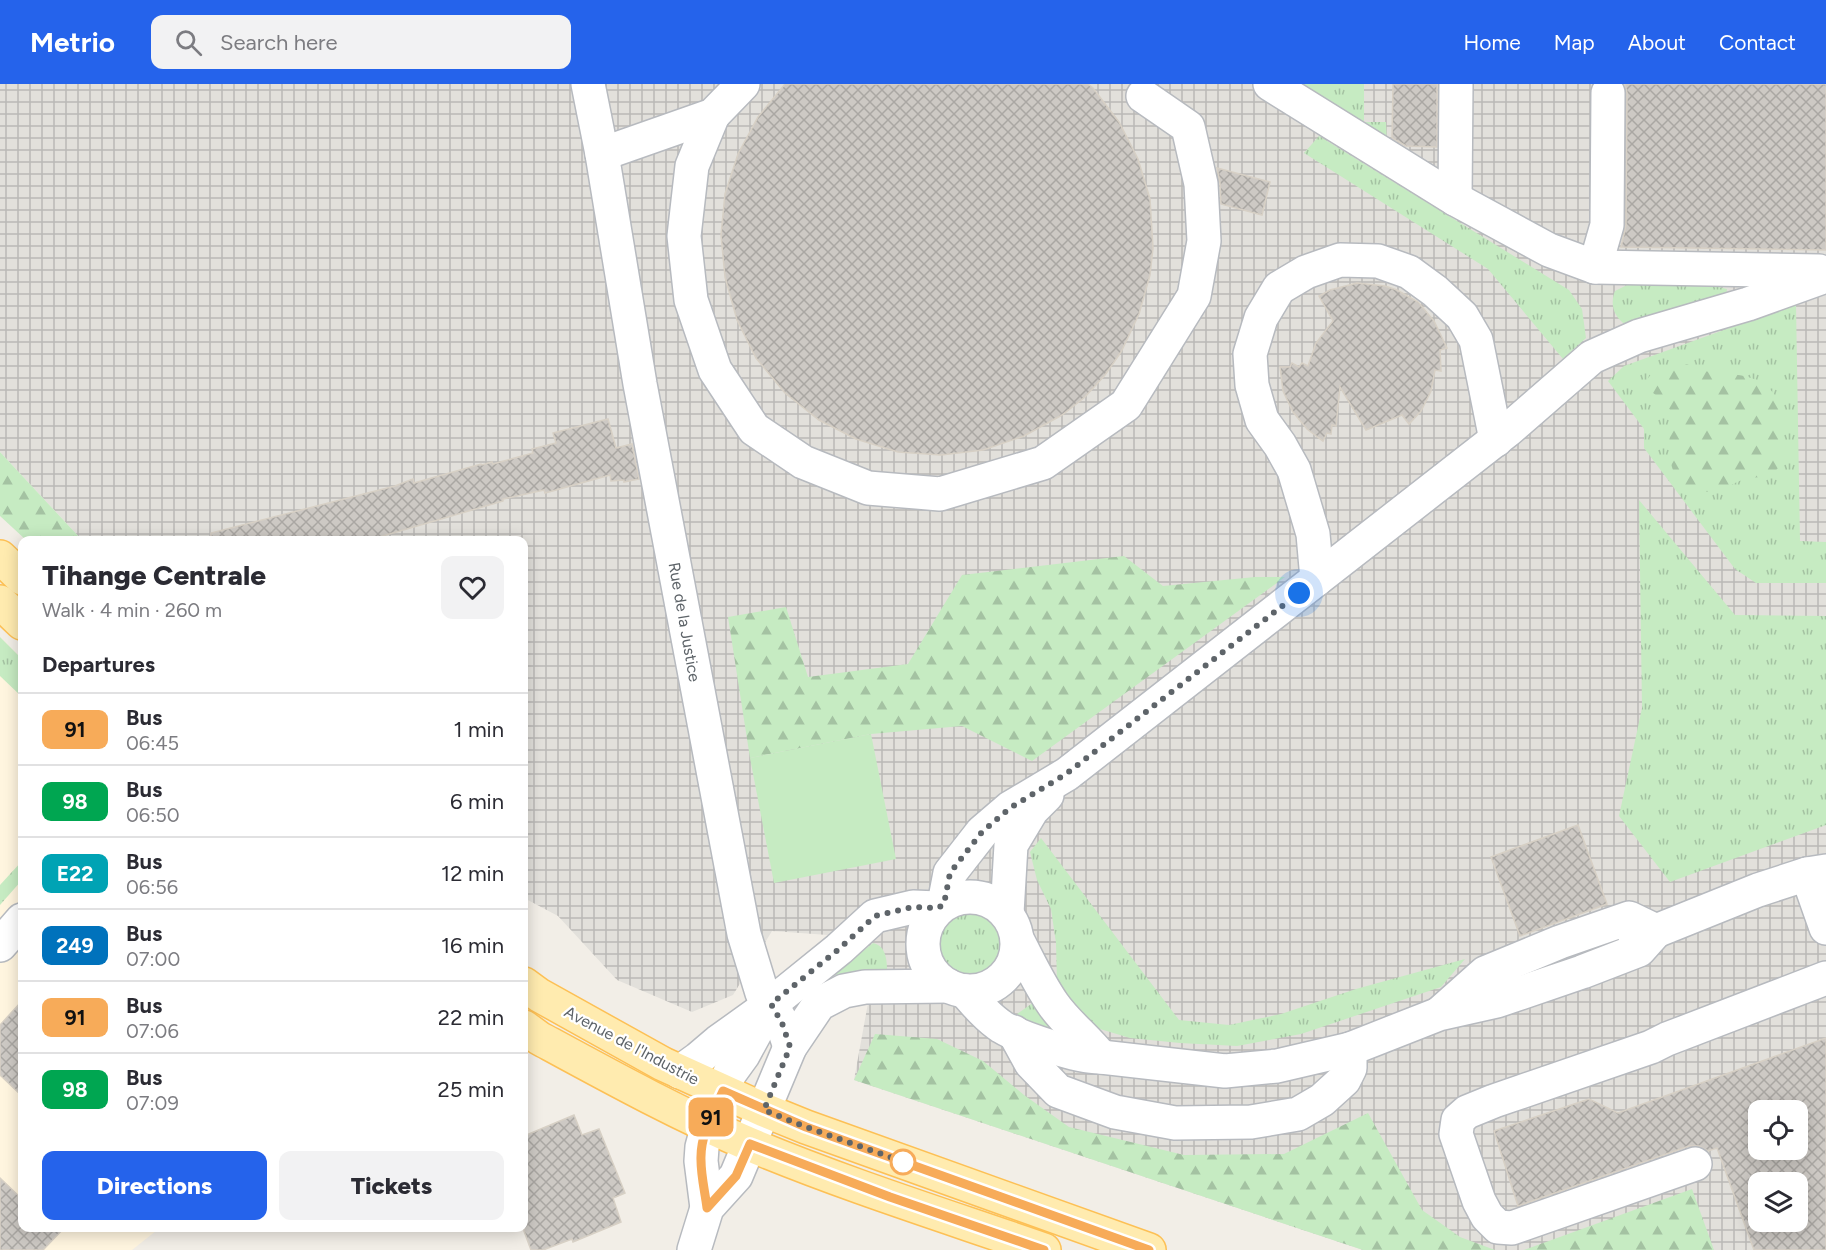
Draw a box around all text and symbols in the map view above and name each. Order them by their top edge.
search box [151,15,571,69]
text: Metrio [30,25,115,59]
icon: search [172,26,205,59]
text: Search here [220,29,338,56]
text: Home [1464,30,1521,55]
text: Map [1554,30,1595,55]
text: About [1628,30,1686,55]
text: Contact [1719,30,1796,55]
button: heart [441,556,504,619]
text: Tihange Centrale [42,558,266,592]
street label: Rue de la Justice [665,561,704,684]
your location [1284,578,1314,608]
text: Walk · 4 min · 260 m [42,598,222,622]
text: Departures [42,651,155,678]
text: Bus [126,704,162,731]
text: 1 min [453,716,504,743]
text: 91 [64,717,86,742]
text: 06:45 [126,731,179,755]
text: Bus [126,776,162,803]
text: 6 min [450,788,504,815]
text: 98 [62,789,88,814]
text: 06:50 [126,803,180,827]
text: Bus [126,848,162,875]
text: 12 min [441,860,504,887]
text: E22 [57,861,93,886]
text: 06:56 [126,875,178,899]
text: Bus [126,920,162,947]
text: 16 min [441,932,504,959]
text: 249 [56,933,94,958]
text: 07:00 [126,947,180,971]
text: Bus [126,992,162,1019]
street label: Avenue de l'Industrie [561,1002,703,1089]
text: 22 min [438,1004,504,1031]
text: 91 [64,1005,86,1030]
text: 07:06 [126,1019,179,1043]
text: Bus [126,1064,162,1091]
text: 25 min [438,1076,504,1103]
text: 98 [62,1077,88,1102]
text: 07:09 [126,1091,179,1115]
line badge: 91 [684,1098,738,1136]
map controls [1748,1100,1808,1232]
button: locate [1748,1100,1808,1160]
text: 91 [700,1105,722,1130]
unlabelled marker [890,1149,916,1175]
button: Directions [42,1151,267,1220]
button: Tickets [279,1151,504,1220]
button: layers [1748,1172,1808,1232]

